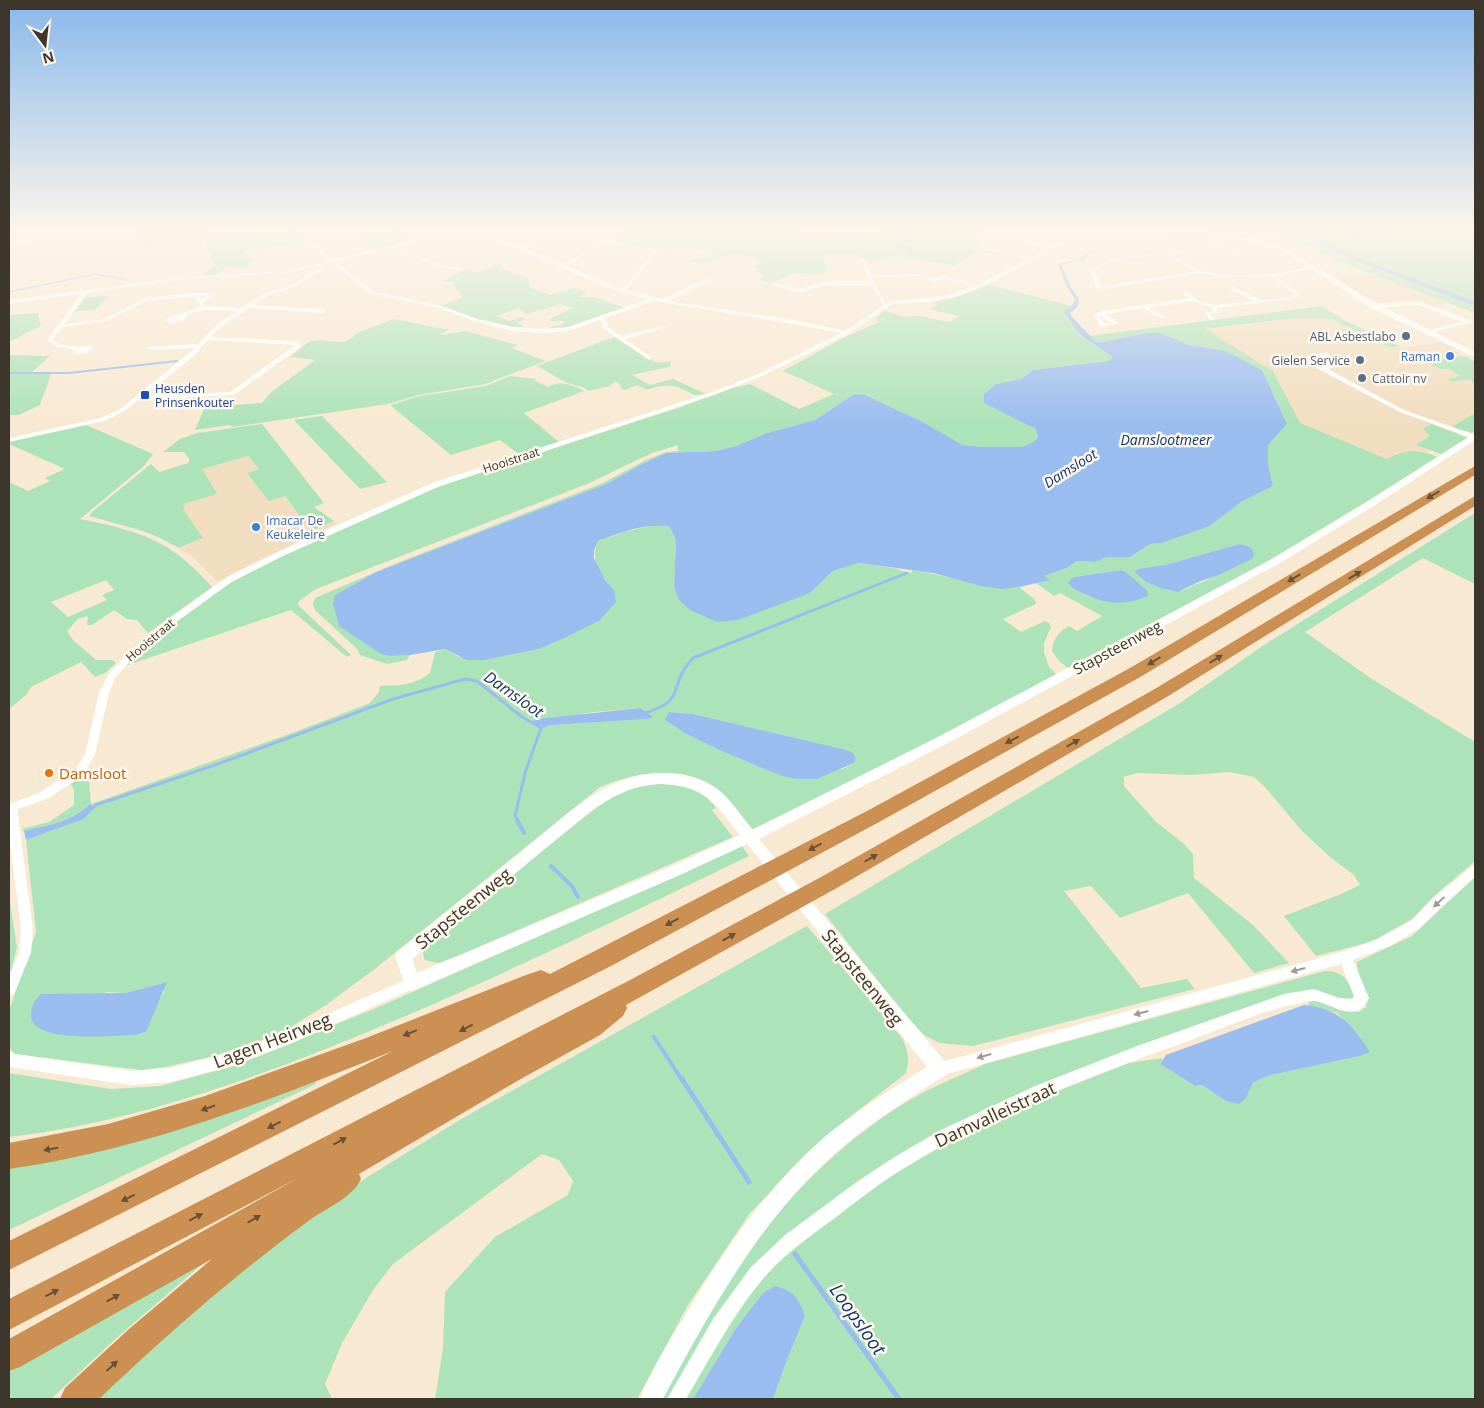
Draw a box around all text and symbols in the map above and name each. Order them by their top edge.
north arrow [20,20,70,70]
text: N [41,47,56,69]
place label: ABL Asbestlabo [1310,328,1396,345]
marker: ABL Asbestlabo [1400,330,1412,342]
place label: Raman [1401,348,1440,365]
marker: Raman [1444,350,1456,362]
place label: Gielen Service [1272,352,1350,369]
marker: Gielen Service [1354,354,1366,366]
place label: Cattoir nv [1372,370,1426,387]
marker: Cattoir nv [1356,372,1368,384]
place label: Heusden Prinsenkouter [155,380,234,411]
marker: Heusden Prinsenkouter [139,389,151,401]
water label: Damslootmeer [1120,430,1212,449]
street label: Hooistraat [480,443,542,477]
water label: Damsloot [1040,443,1101,492]
one-way arrow [1427,490,1440,499]
place label: Imacar De Keukeleire [266,512,325,543]
marker: Imacar De Keukeleire [250,521,262,533]
one-way arrow [1348,570,1361,579]
one-way arrow [1287,574,1300,583]
street label: Hooistraat [122,615,178,665]
street label: Stapsteenweg [1069,615,1165,679]
one-way arrow [1209,655,1222,664]
one-way arrow [1148,657,1161,666]
water label: Damsloot [480,666,549,723]
one-way arrow [1006,736,1019,745]
one-way arrow [1065,739,1080,747]
place label: Damsloot [59,763,126,783]
marker: Damsloot [43,767,55,779]
one-way arrow [809,842,822,851]
one-way arrow [864,854,877,863]
street label: Stapsteenweg [410,862,516,954]
one-way arrow [1433,896,1445,908]
one-way arrow [665,918,678,927]
street label: Stapsteenweg [817,924,909,1030]
one-way arrow [722,933,735,942]
one-way arrow [1290,966,1305,974]
street label: Lagen Heirweg [210,1006,334,1073]
one-way arrow [1133,1009,1148,1017]
one-way arrow [458,1024,473,1032]
one-way arrow [402,1029,417,1037]
one-way arrow [977,1053,992,1061]
street label: Damvalleistraat [930,1075,1060,1153]
one-way arrow [201,1105,216,1112]
one-way arrow [266,1121,281,1129]
one-way arrow [333,1137,346,1146]
one-way arrow [44,1145,59,1153]
one-way arrow [121,1194,136,1202]
one-way arrow [189,1213,203,1221]
one-way arrow [248,1215,261,1224]
water label: Loopsloot [824,1278,893,1361]
one-way arrow [45,1289,59,1297]
one-way arrow [106,1294,119,1303]
one-way arrow [105,1360,117,1372]

